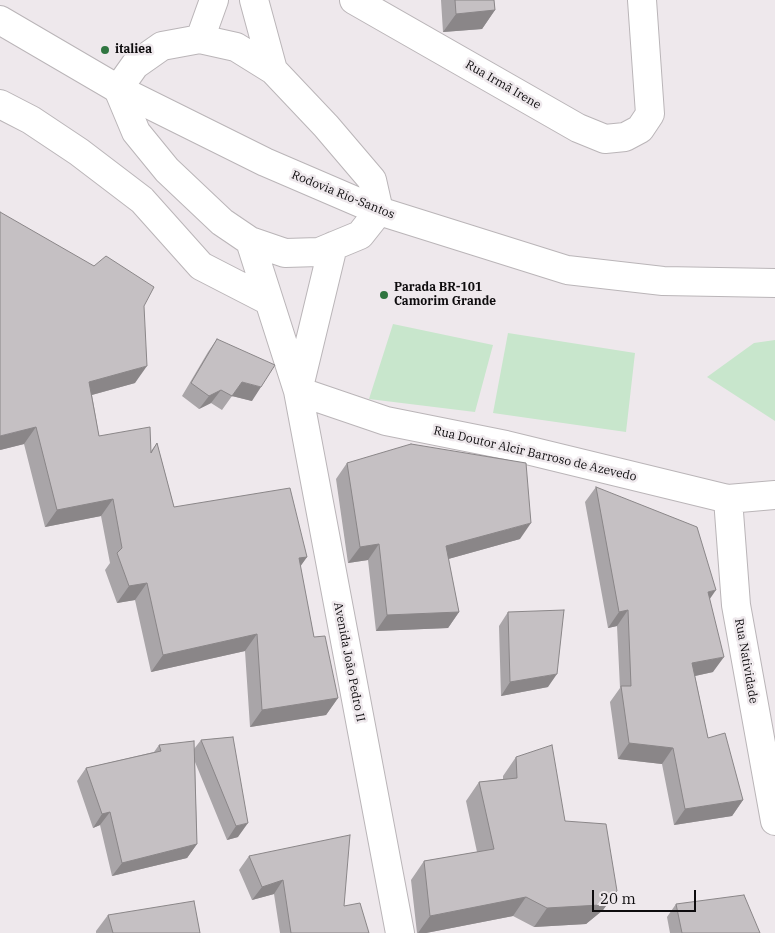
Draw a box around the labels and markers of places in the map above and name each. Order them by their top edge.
place label: italiea [115,43,152,57]
marker: italiea [99,44,111,56]
place label: Parada BR-101 Camorim Grande [394,281,496,309]
marker: Parada BR-101 Camorim Grande [378,289,390,301]

